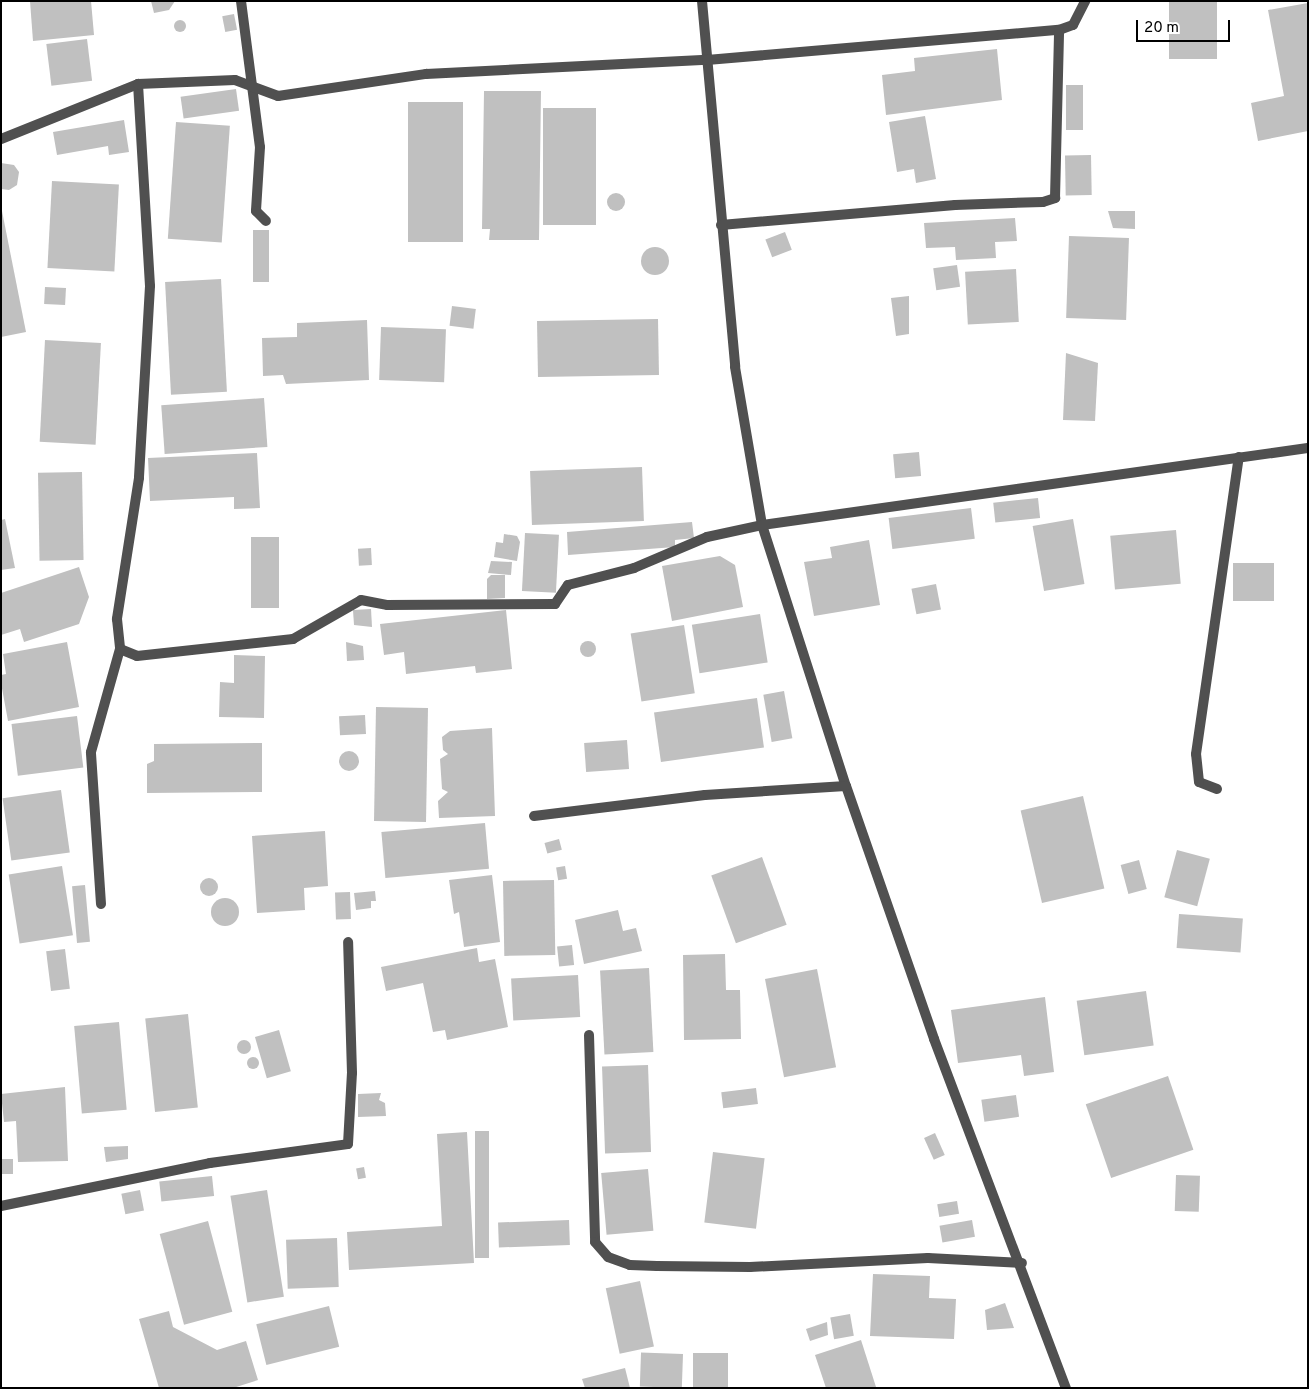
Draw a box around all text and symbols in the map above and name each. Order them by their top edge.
scale bar [1139,10,1233,42]
text: 20 m [1144,19,1179,38]

